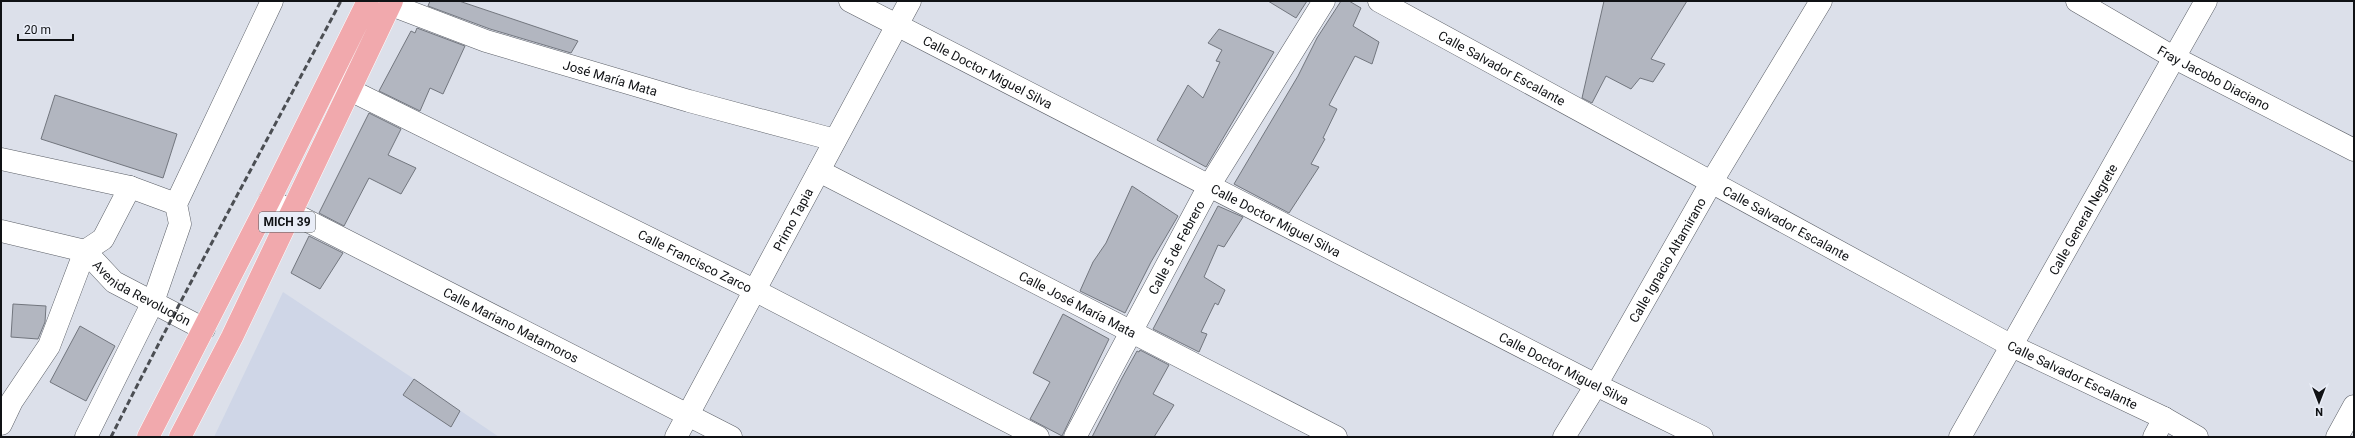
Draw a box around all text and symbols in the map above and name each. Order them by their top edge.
scale bar [18,16,73,42]
text: 20 m [24,23,51,37]
street label: Calle Salvador Escalante [1436,27,1568,109]
street label: Calle Doctor Miguel Silva [921,32,1055,111]
street label: Fray Jacobo Diaciano [2155,42,2273,113]
street label: José María Mata [561,57,659,99]
street label: Calle General Negrete [2046,161,2120,278]
street label: Calle Doctor Miguel Silva [1209,181,1343,260]
street label: Calle Salvador Escalante [1720,182,1853,264]
street label: Primo Tapia [770,185,816,253]
street label: Calle Ignacio Altamirano [1626,195,1709,325]
street label: Calle 5 de Febrero [1145,198,1207,297]
road number: MICH 39 [259,212,315,232]
street label: Calle Francisco Zarco [636,226,754,295]
street label: Avenida Revolución [90,257,193,328]
street label: Calle José María Mata [1017,268,1139,340]
street label: Calle Mariano Matamoros [441,284,582,366]
street label: Calle Doctor Miguel Silva [1497,329,1631,408]
street label: Calle Salvador Escalante [2005,337,2140,412]
north arrow [2299,382,2339,422]
text: N [2315,405,2323,418]

